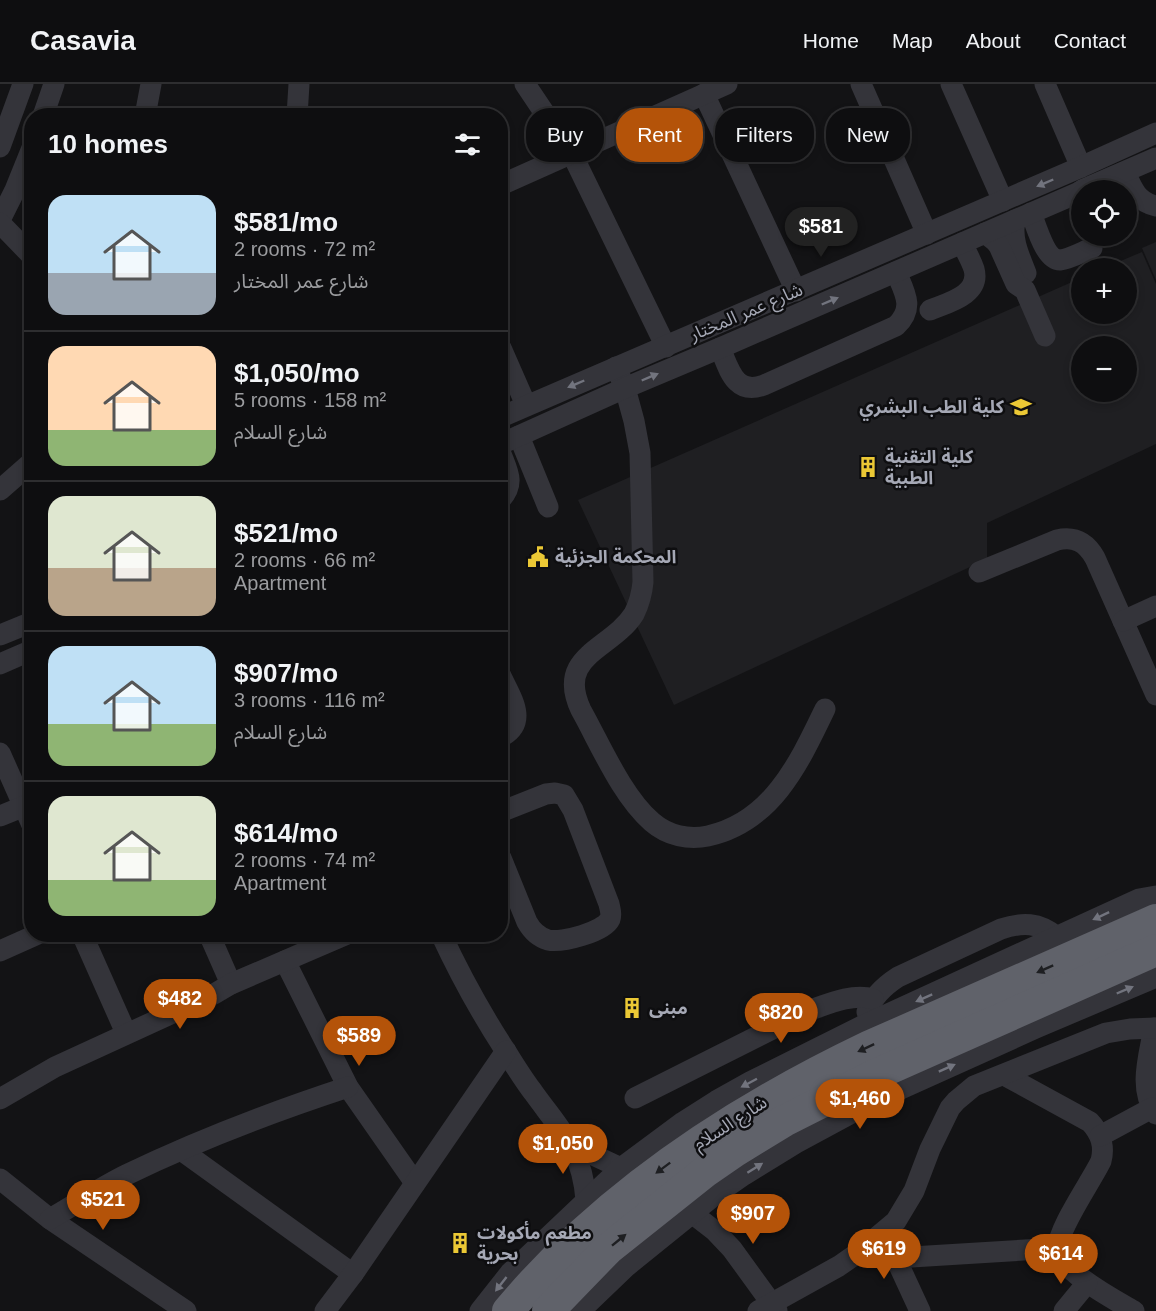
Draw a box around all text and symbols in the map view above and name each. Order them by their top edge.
text: Casavia [30,25,136,56]
text: Home [803,29,859,52]
text: Map [892,29,933,52]
text: About [966,29,1021,52]
text: Contact [1054,29,1126,52]
chip: Buy [526,108,604,162]
chip: Rent [616,108,703,162]
chip: Filters [715,108,814,162]
chip: New [826,108,910,162]
icon: filters [451,128,484,161]
text: 10 homes [48,129,168,159]
one-way arrow [1036,179,1054,188]
map controls [1071,180,1137,402]
button: locate [1071,180,1137,246]
text: $581/mo [234,207,338,237]
pin: $581 [785,207,857,258]
text: $581 [799,215,843,237]
icon: home [96,219,168,291]
text: 2 rooms · 72 m² [234,238,375,260]
button: + [1071,258,1137,324]
text: شارع عمر المختار [234,270,369,292]
street label: شارع عمر المختار [685,279,807,349]
one-way arrow [821,296,839,306]
button: − [1071,336,1137,402]
text: $1,050/mo [234,358,360,388]
icon: home [96,370,168,442]
one-way arrow [642,372,660,382]
one-way arrow [567,379,585,389]
text: 5 rooms · 158 m² [234,389,386,411]
school or university icon: كلية الطب البشري [1009,395,1033,419]
place label: كلية الطب البشري [859,397,1005,421]
text: شارع السلام [234,421,327,443]
place label: كلية التقنية الطبية [885,447,974,488]
building icon: كلية التقنية الطبية [856,455,880,479]
text: $521/mo [234,518,338,548]
icon: home [96,520,168,592]
public building icon: المحكمة الجزئية [526,545,550,569]
place label: المحكمة الجزئية [555,547,676,568]
text: 2 rooms · 66 m² [234,549,375,571]
text: Apartment [234,572,326,594]
text: $907/mo [234,658,338,688]
icon: home [96,670,168,742]
text: 3 rooms · 116 m² [234,689,385,711]
text: شارع السلام [234,721,327,743]
text: $614/mo [234,818,338,848]
icon: home [96,820,168,892]
text: 2 rooms · 74 m² [234,849,375,871]
text: Apartment [234,872,326,894]
one-way arrow [1093,912,1110,921]
one-way arrow [1035,964,1053,974]
pin: $482 [144,979,216,1030]
one-way arrow [1117,985,1135,995]
text: $482 [158,987,202,1009]
pin: $820 [745,993,817,1044]
one-way arrow [916,993,933,1002]
building icon: مبنى [620,996,644,1020]
place label: مبنى [649,998,688,1018]
text: $820 [759,1001,803,1023]
pin: $589 [323,1016,395,1067]
text: $589 [337,1024,381,1046]
one-way arrow [858,1043,875,1052]
one-way arrow [938,1063,956,1073]
one-way arrow [740,1078,757,1088]
pin: $1,460 [811,1079,909,1130]
text: $1,460 [829,1087,891,1109]
street label: شارع السلام [689,1092,773,1158]
pin: $1,050 [514,1124,612,1175]
text: $1,050 [532,1132,594,1154]
one-way arrow [655,1162,671,1174]
one-way arrow [747,1162,763,1173]
pin: $521 [67,1180,139,1231]
text: $521 [81,1188,125,1210]
pin: $907 [717,1194,789,1245]
text: $907 [731,1202,775,1224]
place label: مطعم مأكولات بحرية [477,1220,592,1265]
pin: $619 [848,1229,920,1280]
building icon: مطعم مأكولات بحرية [448,1231,472,1255]
pin: $614 [1025,1234,1097,1285]
one-way arrow [612,1235,627,1247]
text: $619 [862,1237,906,1259]
text: $614 [1039,1242,1083,1264]
one-way arrow [496,1277,508,1292]

